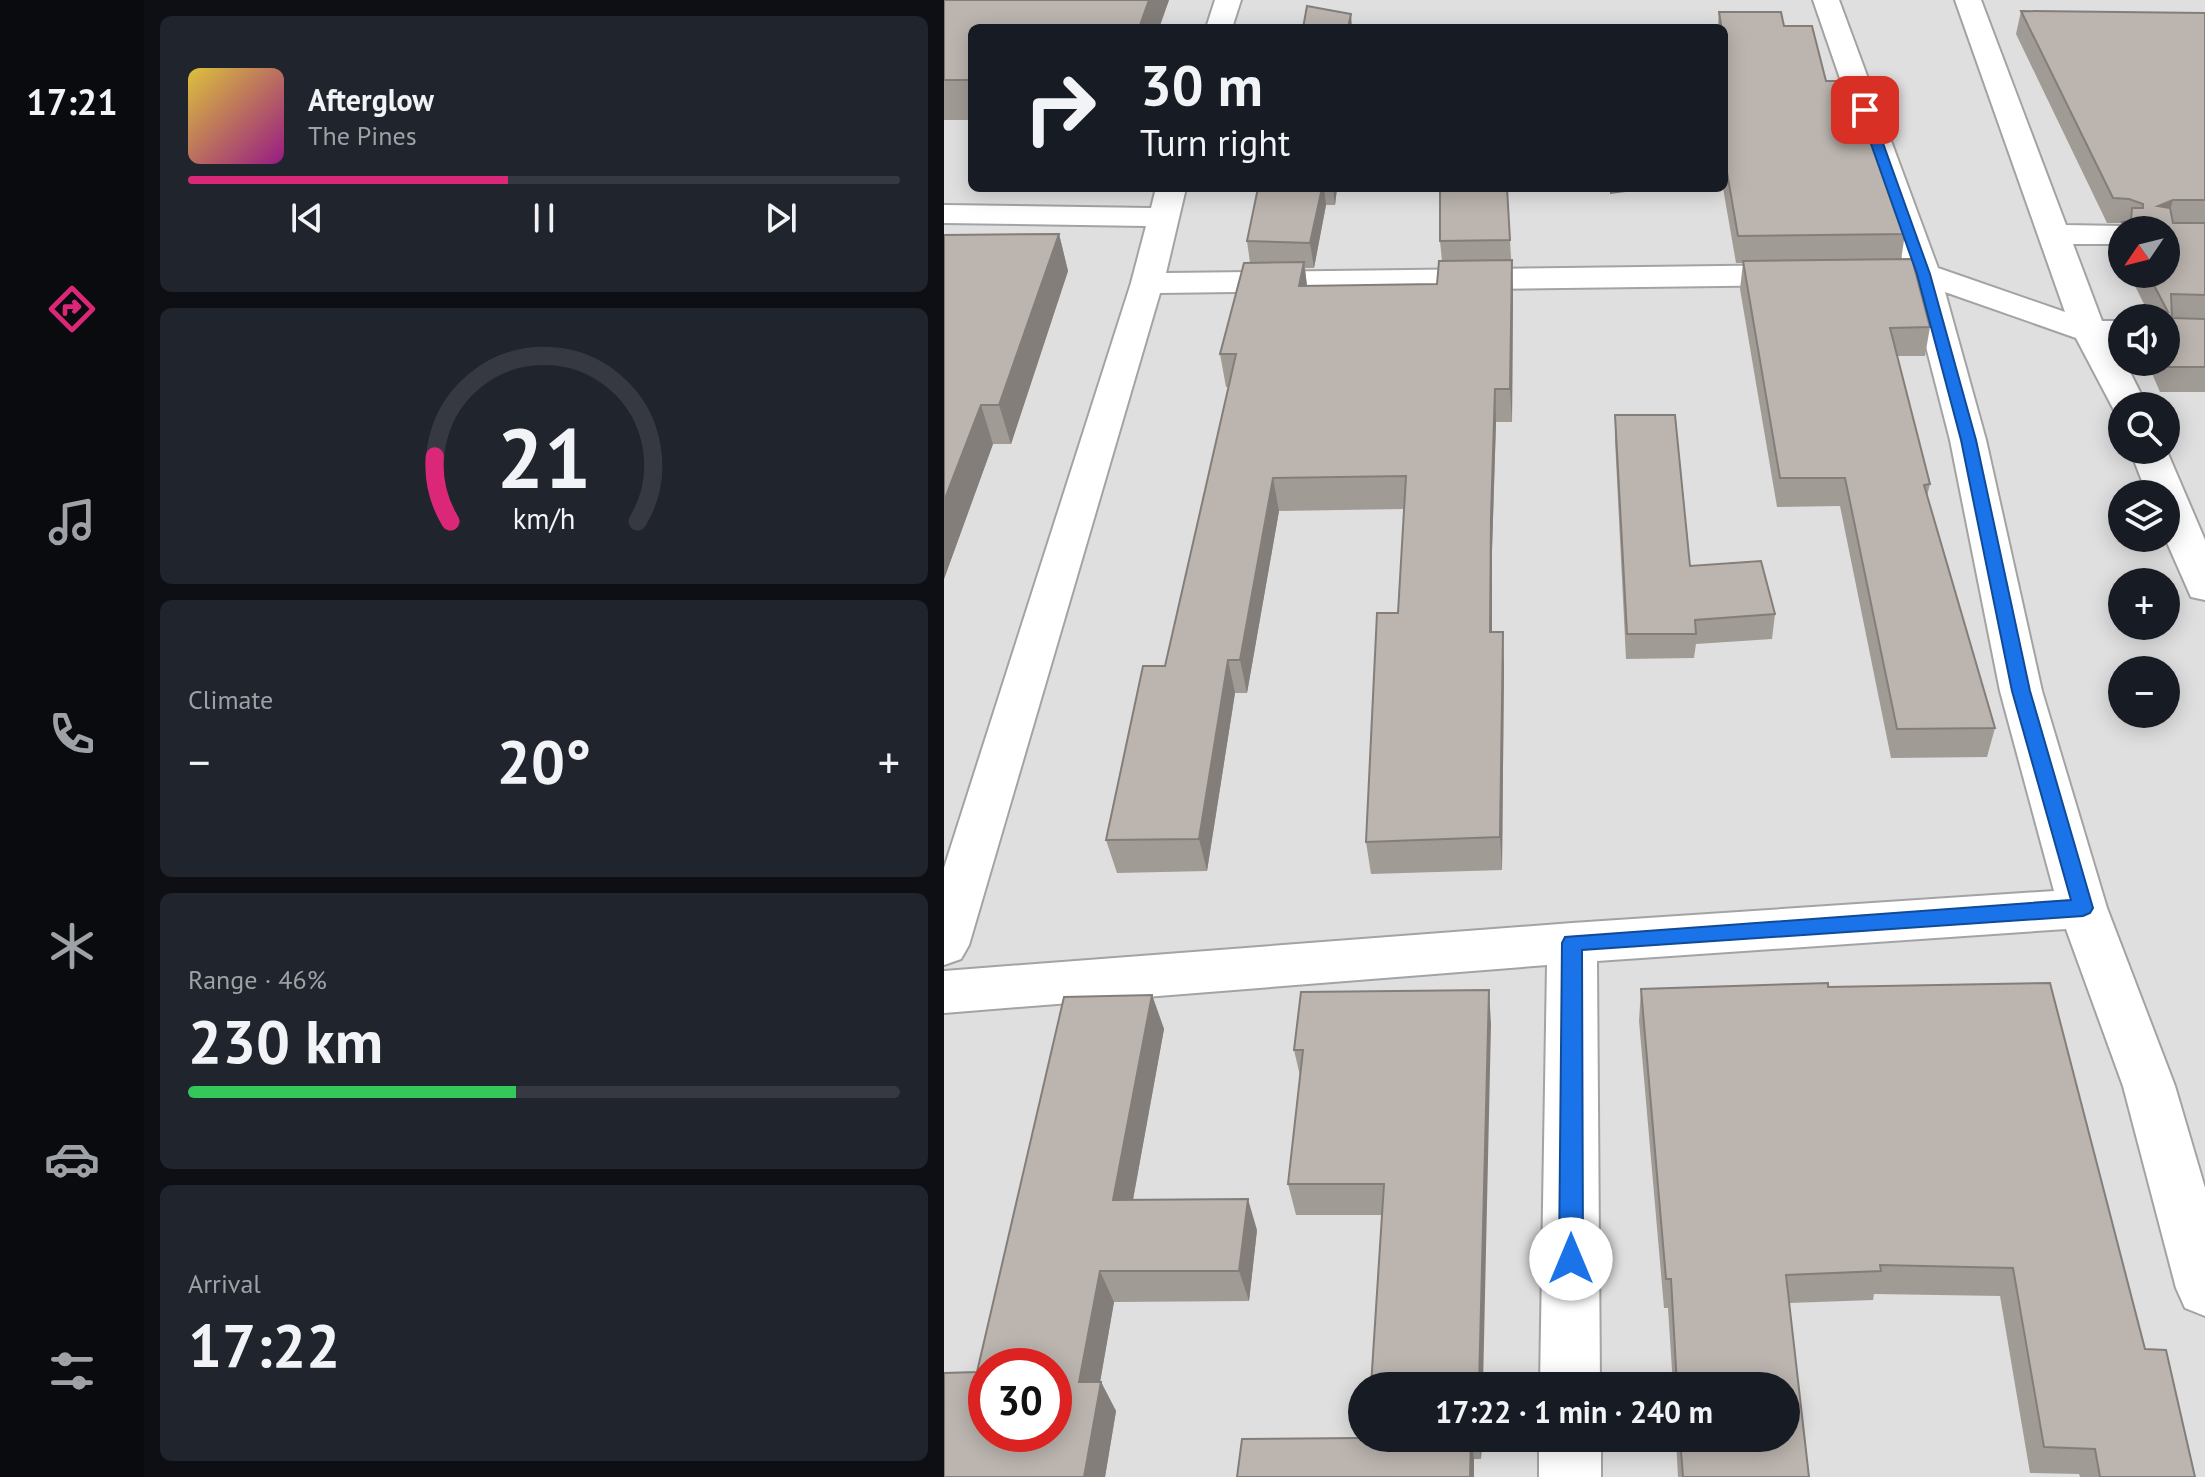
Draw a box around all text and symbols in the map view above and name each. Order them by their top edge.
text: 30 m [1140,49,1263,121]
icon: right [1008,56,1112,160]
pin [1831,76,1899,144]
text: 17:21 [26,78,118,125]
text: Afterglow [308,80,434,119]
icon: arrive [1843,88,1887,132]
text: The Pines [308,119,417,152]
text: Turn right [1140,119,1290,166]
icon: previous [285,196,329,240]
icon: pause [522,196,566,240]
icon: next [759,196,803,240]
north arrow [2108,216,2180,288]
map controls [2108,216,2180,728]
icon: directions [44,281,100,337]
button: sound [2108,304,2180,376]
button: search [2108,392,2180,464]
text: 21 [497,403,591,511]
button: layers [2108,480,2180,552]
icon: music [44,494,100,550]
text: km/h [513,500,575,537]
button: + [2108,568,2180,640]
button: − [2108,656,2180,728]
text: Climate [188,683,273,716]
icon: phone [44,706,100,762]
text: 20° [497,722,591,800]
text: − [188,733,210,790]
text: + [878,733,900,790]
icon: climate [44,918,100,974]
text: Range · 46% [188,963,327,996]
text: 230 km [188,1002,383,1080]
icon: car [44,1131,100,1187]
position arrow [1529,1217,1613,1301]
text: Arrival [188,1267,261,1300]
text: 17:22 [188,1306,340,1384]
icon: filters [44,1343,100,1399]
speed limit sign: 30 [968,1348,1072,1452]
text: 17:22 · 1 min · 240 m [1435,1392,1713,1431]

